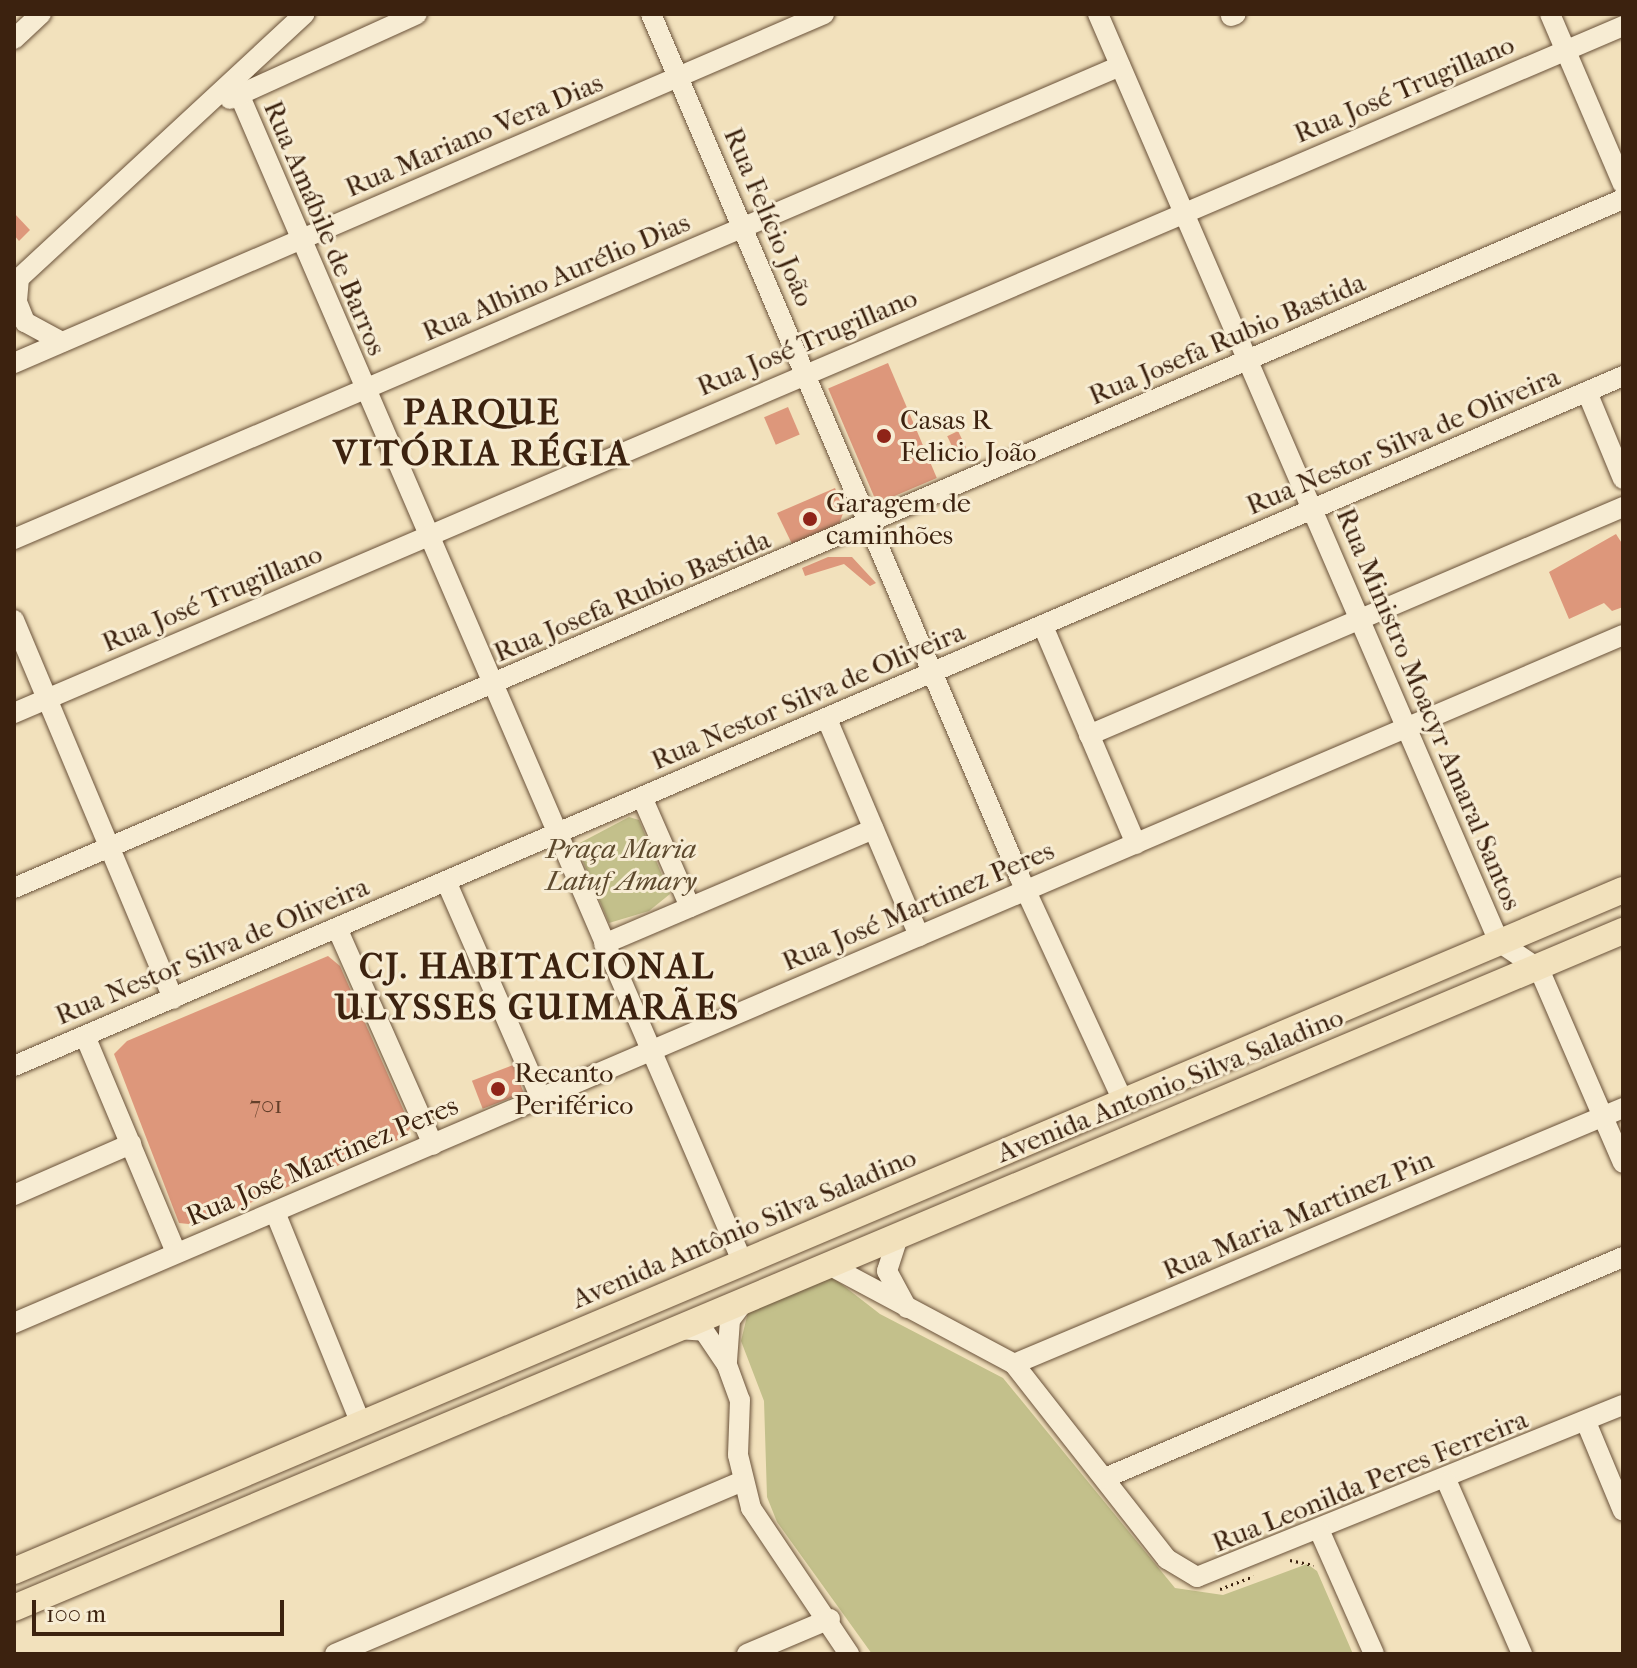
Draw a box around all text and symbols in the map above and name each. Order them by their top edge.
street label: Rua José Trugillano [1289,27,1519,151]
street label: Rua Mariano Vera Dias [340,65,608,205]
street label: Rua Amábile de Barros [256,95,394,361]
street label: Rua Felício João [716,123,822,311]
street label: Rua Albino Aurélio Dias [417,205,695,349]
street label: Rua Josefa Rubio Bastida [1084,265,1370,413]
street label: Rua José Trugillano [692,280,922,404]
street label: Rua Nestor Silva de Oliveira [1241,360,1565,522]
district label: PARQUE VITÓRIA RÉGIA [333,390,631,475]
place label: Casas R Felicio João [900,403,1036,469]
marker: Casas R Felicio João [875,427,893,445]
place label: Garagem de caminhões [826,486,971,552]
street label: Rua Ministro Moacyr Amaral Santos [1329,503,1529,915]
marker: Garagem de caminhões [801,510,819,528]
street label: Rua Josefa Rubio Bastida [489,522,775,670]
street label: Rua José Trugillano [97,536,327,660]
street label: Rua Nestor Silva de Oliveira [646,615,970,777]
park label: Praça Maria Latuf Amary [546,832,696,898]
street label: Rua José Martinez Peres [777,833,1059,979]
street label: Rua Nestor Silva de Oliveira [50,870,374,1032]
district label: CJ. HABITACIONAL ULYSSES GUIMARÃES [334,944,740,1029]
street label: Avenida Antonio Silva Saladino [992,1000,1348,1170]
place label: Recanto Periférico [514,1056,634,1122]
marker: Recanto Periférico [489,1080,507,1098]
street label: Rua José Martinez Peres [181,1088,463,1234]
house number: 701 [249,1092,283,1120]
street label: Avenida Antônio Silva Saladino [567,1140,921,1316]
street label: Rua Maria Martinez Pin [1157,1143,1439,1287]
street label: Rua Leonilda Peres Ferreira [1207,1402,1533,1560]
scale bar [36,1584,288,1634]
text: 100 m [46,1600,106,1628]

